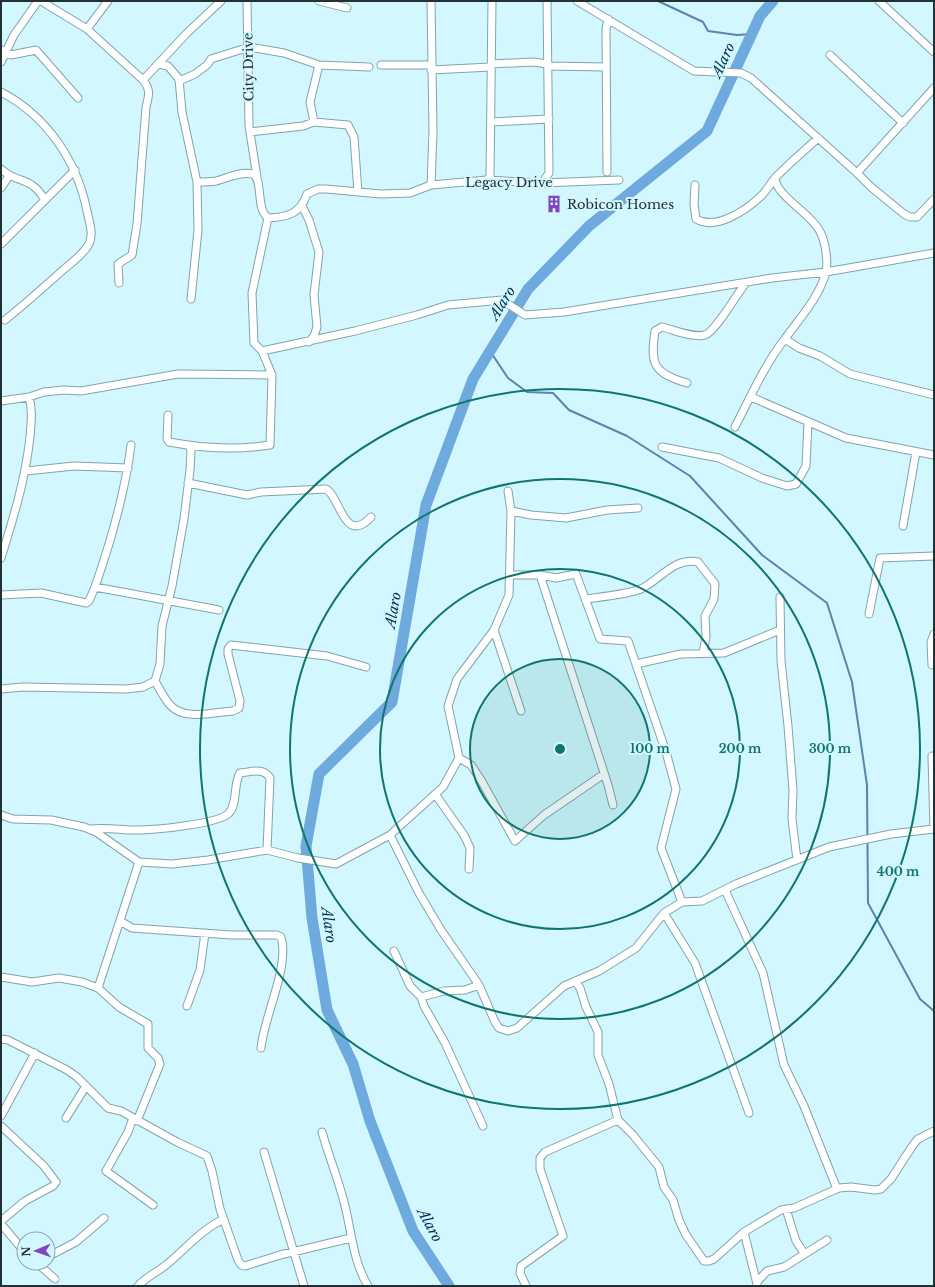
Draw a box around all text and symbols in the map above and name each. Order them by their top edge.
street label: City Drive [239,33,258,101]
water label: Alaro [706,40,739,82]
street label: Legacy Drive [465,174,553,191]
building icon: Robicon Homes [544,194,564,214]
place label: Robicon Homes [567,196,674,213]
water label: Alaro [484,283,519,325]
water label: Alaro [381,591,405,631]
text: 100 m [630,741,671,756]
text: 200 m [719,741,762,756]
text: 300 m [809,741,852,756]
centre of rings [553,742,567,756]
text: 400 m [877,864,920,879]
water label: Alaro [317,904,340,944]
water label: Alaro [413,1203,446,1245]
north arrow [16,1231,56,1271]
text: N [19,1245,33,1257]

